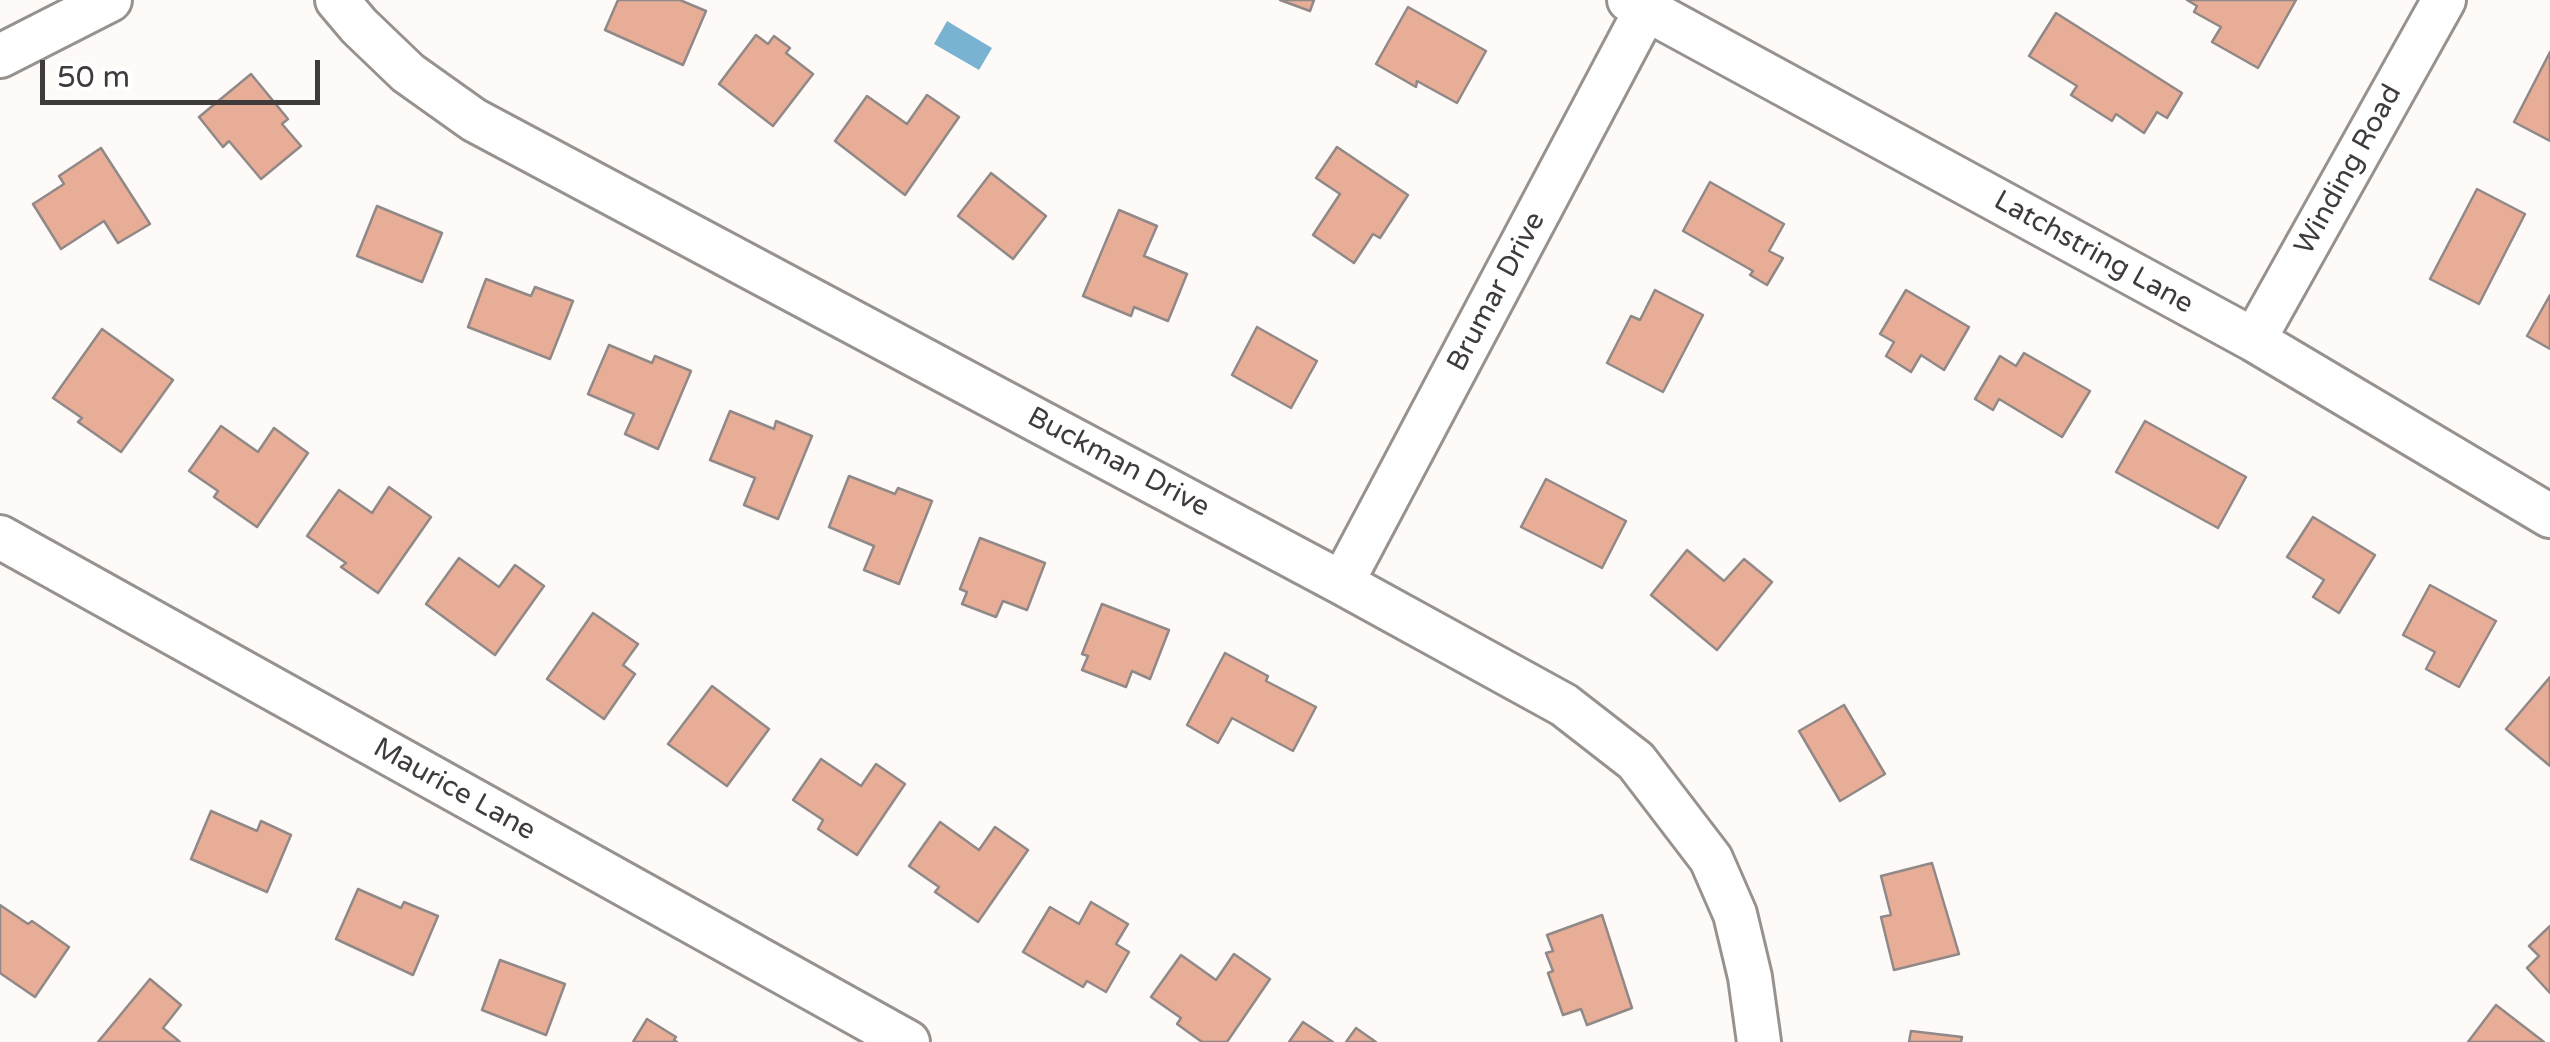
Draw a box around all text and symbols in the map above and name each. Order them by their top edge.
scale bar [45,40,325,102]
text: 50 m [57,59,130,96]
street label: Winding Road [2288,79,2410,261]
street label: Latchstring Lane [1988,184,2198,322]
street label: Brumar Drive [1441,207,1553,377]
street label: Buckman Drive [1021,401,1215,525]
street label: Maurice Lane [367,732,541,848]

